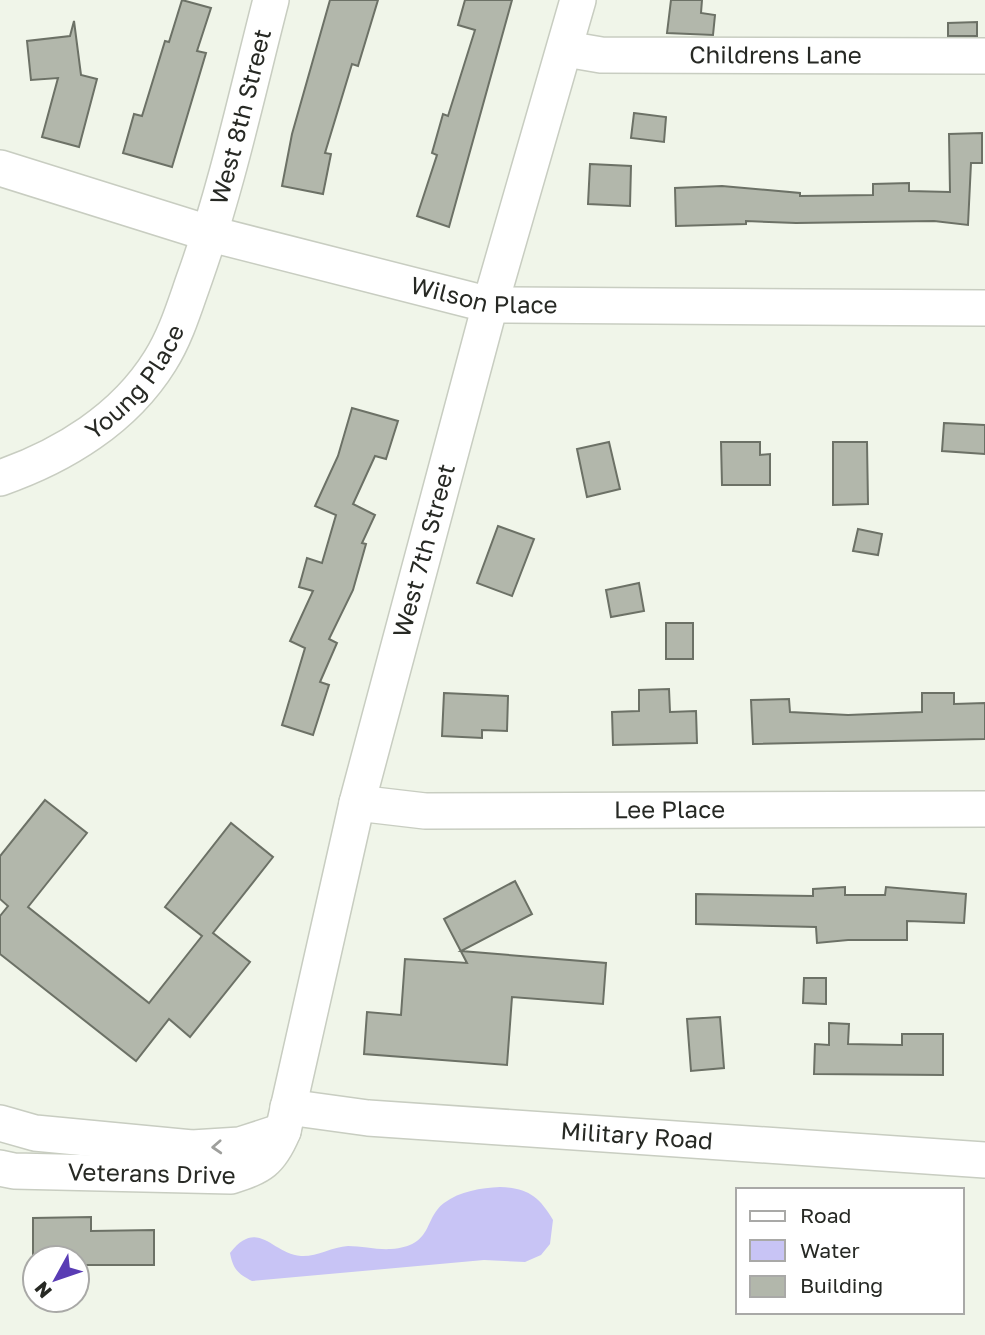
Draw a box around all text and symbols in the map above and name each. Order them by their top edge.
street label: West 8th Street [203,26,276,208]
street label: Childrens Lane [689,39,862,69]
street label: Wilson Place [408,269,558,318]
street label: Young Place [79,320,189,445]
street label: West 7th Street [386,460,460,640]
street label: Lee Place [614,794,725,823]
street label: Military Road [560,1115,714,1154]
one-way arrow [211,1139,222,1154]
street label: Veterans Drive [67,1156,236,1189]
legend [736,1188,964,1314]
text: Road [800,1202,851,1228]
text: Water [800,1237,860,1263]
north arrow [21,1244,91,1314]
text: Building [800,1272,883,1298]
text: N [29,1277,56,1303]

